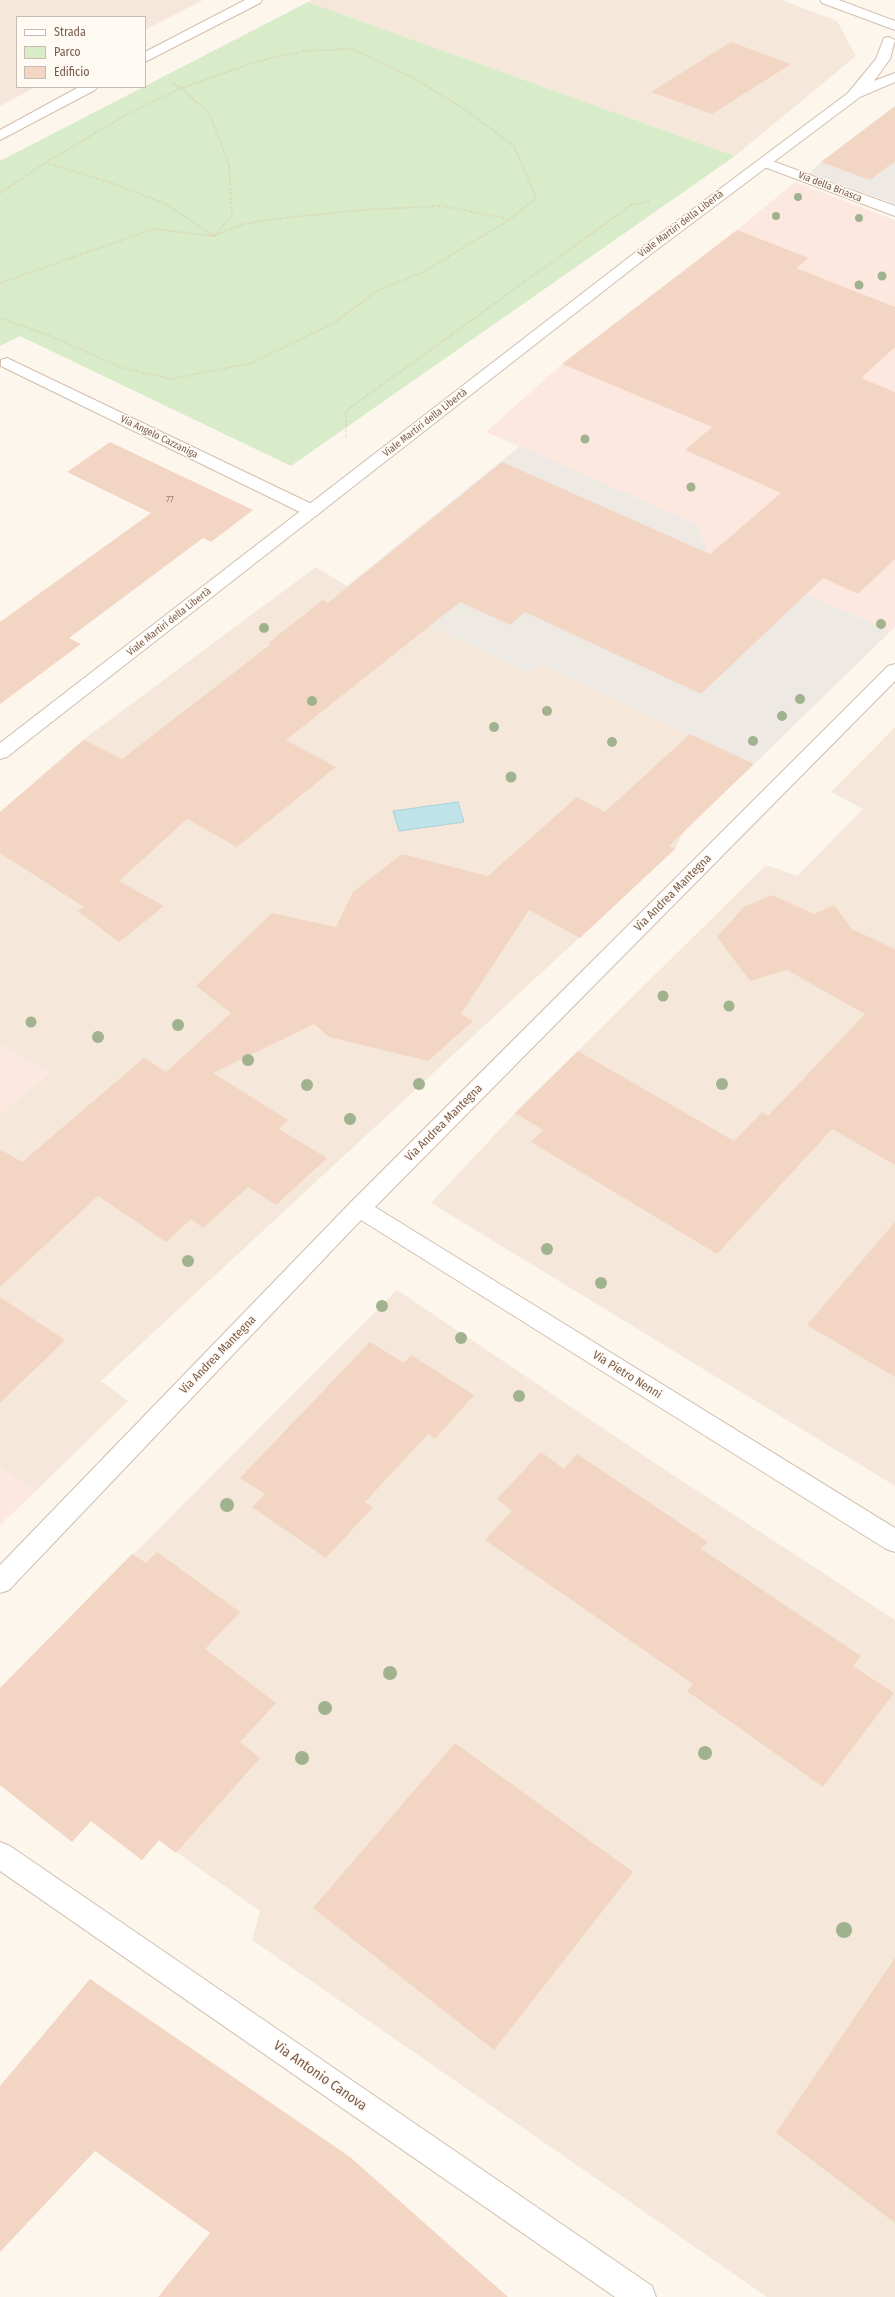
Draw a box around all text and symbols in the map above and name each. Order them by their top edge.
legend [16,16,146,88]
text: Strada [54,25,86,39]
text: Parco [54,45,81,59]
text: Edificio [54,65,90,79]
street label: Via della Briasca [796,169,864,205]
street label: Viale Martiri della Libertà [636,188,726,260]
street label: Viale Martiri della Libertà [381,386,469,460]
street label: Via Angelo Cazzaniga [118,413,200,461]
house number: 77 [166,494,174,504]
street label: Viale Martiri della Libertà [125,585,213,659]
street label: Via Andrea Mantegna [631,851,715,935]
street label: Via Andrea Mantegna [402,1081,486,1165]
street label: Via Andrea Mantegna [177,1313,259,1397]
street label: Via Pietro Nenni [590,1348,664,1402]
street label: Via Antonio Canova [270,2038,370,2114]

